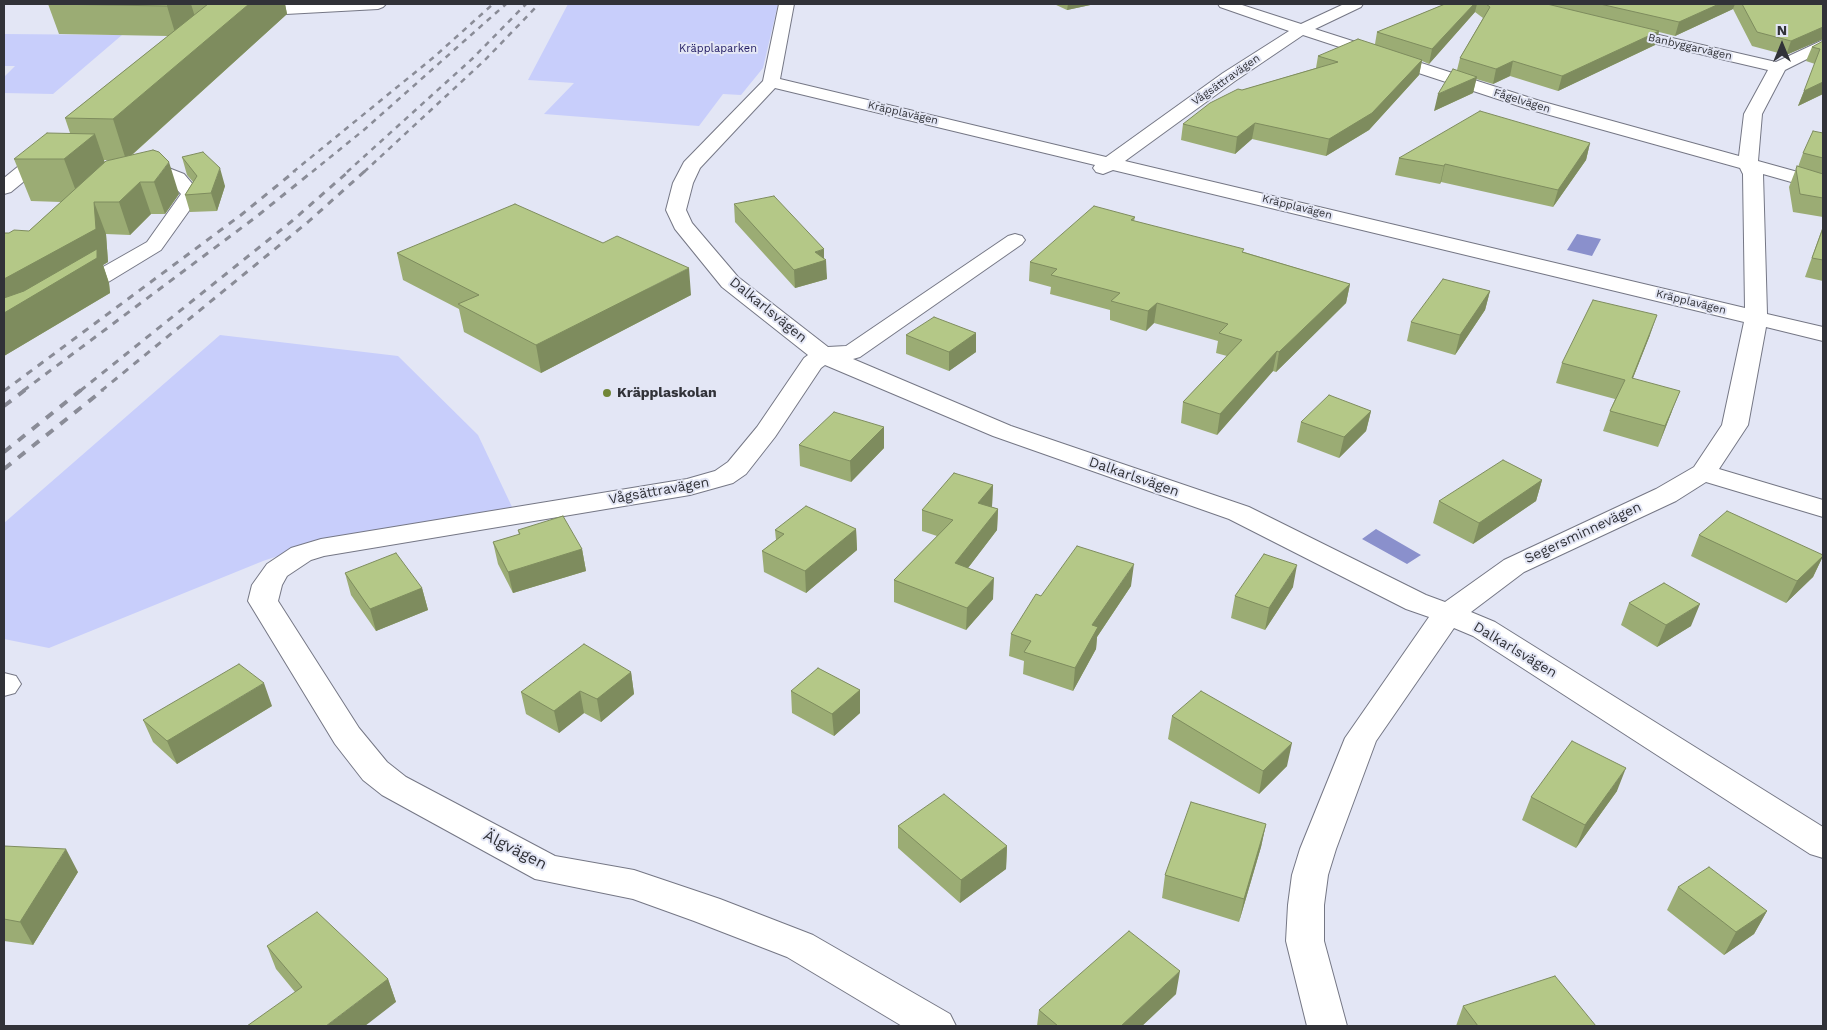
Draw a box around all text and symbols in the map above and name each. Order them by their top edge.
north arrow [1757,20,1807,70]
text: N [1777,22,1787,38]
street label: Banbyggarvägen [1647,31,1733,63]
park label: Kräpplaparken [679,42,757,56]
street label: Vågsättravägen [1189,52,1263,108]
street label: Fågelvägen [1492,86,1552,116]
street label: Kräpplavägen [867,98,939,128]
street label: Kräpplavägen [1261,192,1333,222]
street label: Dalkarlsvägen [726,274,810,346]
street label: Kräpplavägen [1655,287,1727,317]
place label: Kräpplaskolan [617,385,717,401]
marker: Kräpplaskolan [601,387,613,399]
street label: Dalkarlsvägen [1087,454,1181,500]
street label: Vågsättravägen [607,474,711,508]
street label: Segersminnevägen [1522,499,1644,567]
street label: Dalkarlsvägen [1470,618,1560,682]
street label: Älgvägen [480,826,550,874]

